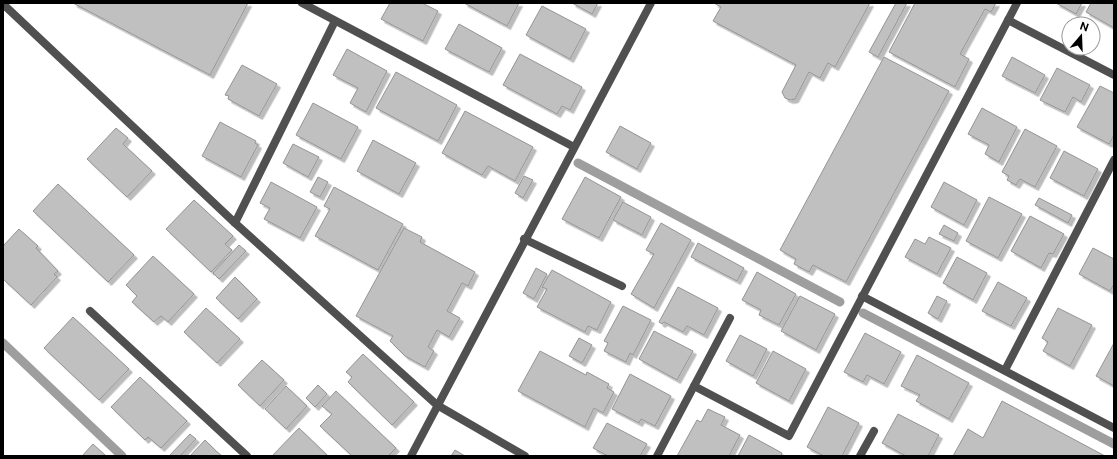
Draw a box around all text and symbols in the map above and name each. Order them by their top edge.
north arrow [1061,16,1101,56]
text: N [1078,19,1090,34]

